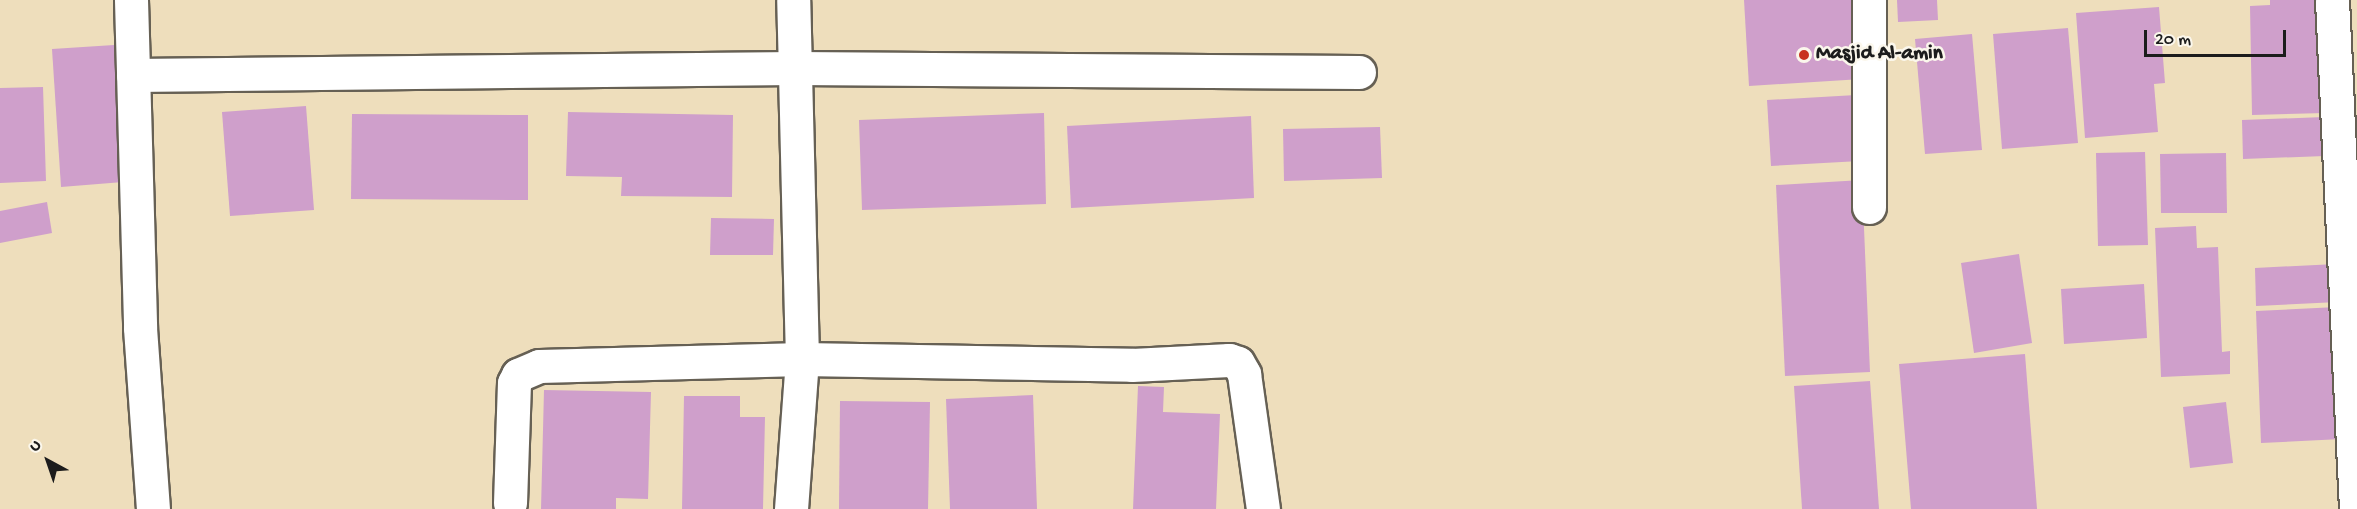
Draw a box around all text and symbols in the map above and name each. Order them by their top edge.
scale bar [2147,18,2290,56]
text: 20 m [2155,30,2191,51]
place label: Masjid Al-amin [1816,42,1943,68]
marker: Masjid Al-amin [1797,48,1811,62]
north arrow [18,431,78,491]
text: U [26,437,46,457]

